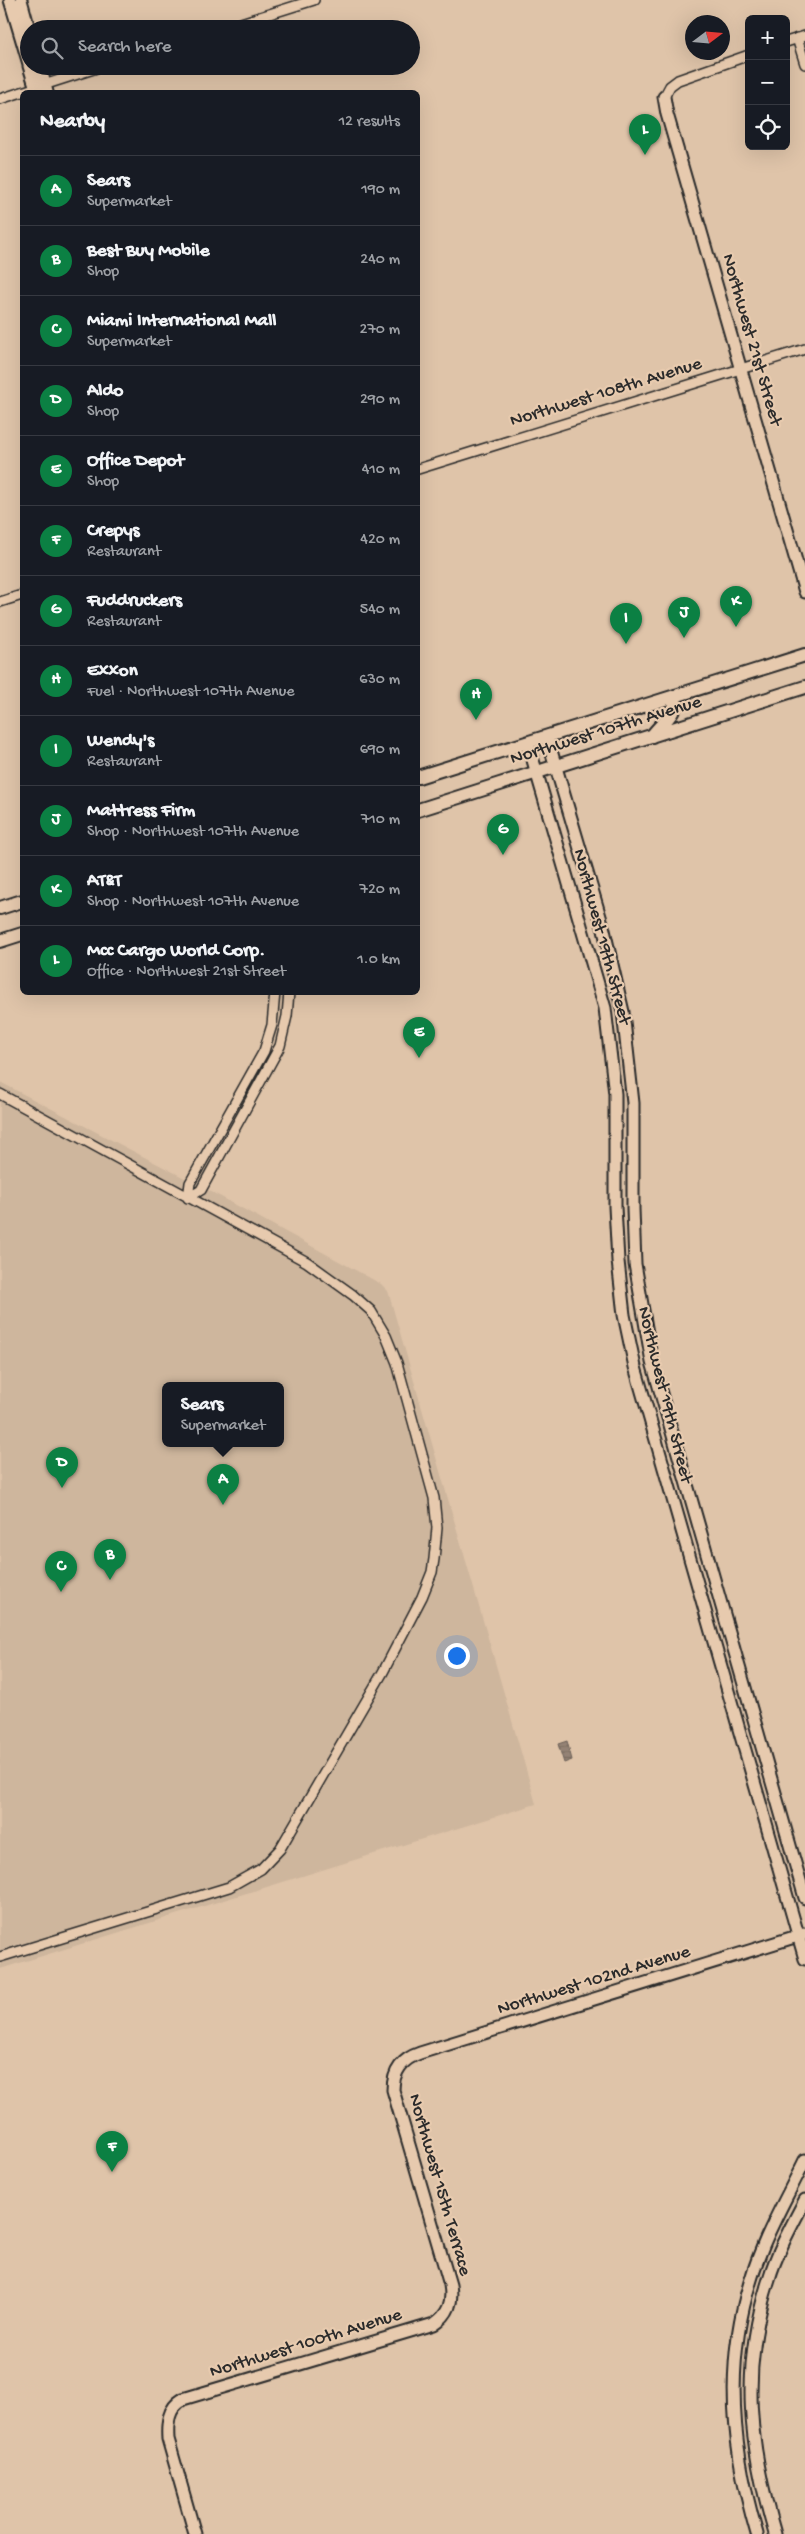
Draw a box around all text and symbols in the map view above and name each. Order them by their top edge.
north arrow [685,15,730,60]
map controls [745,15,790,150]
button: + [745,15,790,60]
search box [20,20,420,75]
icon: search [38,34,66,62]
text: Search here [78,36,172,59]
button: − [745,60,790,105]
button: locate [745,105,790,150]
text: Nearby [40,110,105,135]
text: 12 results [339,113,400,132]
pin: L [629,114,661,155]
text: Sears [87,170,130,193]
text: A [51,181,61,200]
text: 190 m [361,181,400,200]
text: Supermarket [87,193,172,212]
text: Best Buy Mobile [87,240,209,263]
text: B [52,251,60,270]
text: 240 m [360,251,400,270]
street label: Northwest 21st Street [715,251,787,431]
text: Shop [87,263,119,282]
text: Miami International Mall [87,310,277,333]
text: C [52,321,60,340]
text: 270 m [360,321,400,340]
text: Supermarket [87,333,172,352]
street label: Northwest 108th Avenue [507,353,705,433]
text: Aldo [87,380,123,403]
text: D [51,391,61,410]
text: 290 m [360,391,400,410]
text: Shop [87,403,119,422]
text: Office Depot [87,450,184,473]
text: E [51,461,61,480]
text: 410 m [362,461,400,480]
text: Shop [87,473,119,492]
text: Crepys [87,520,140,543]
text: F [52,531,60,550]
text: 420 m [360,531,400,550]
text: Restaurant [87,543,161,562]
pin: K [720,586,752,627]
text: Fuddruckers [87,590,182,613]
pin: J [668,597,700,638]
text: G [51,601,61,620]
text: 540 m [360,601,400,620]
pin: I [610,603,642,644]
text: Restaurant [87,613,161,632]
text: Exxon [87,660,138,683]
text: H [51,671,61,690]
text: 630 m [359,671,400,690]
pin: H [460,679,492,720]
text: Fuel · Northwest 107th Avenue [87,683,294,702]
street label: Northwest 107th Avenue [508,691,705,771]
text: Wendy's [87,730,154,753]
text: I [54,741,58,760]
text: 690 m [360,741,400,760]
text: Restaurant [87,753,161,772]
text: Mattress Firm [87,800,195,823]
text: J [52,811,60,830]
text: 710 m [361,811,400,830]
pin: G [487,814,519,855]
text: Shop · Northwest 107th Avenue [87,823,299,842]
street label: Northwest 19th Street [566,847,636,1030]
text: AT&T [87,870,122,893]
text: K [52,881,60,900]
text: 720 m [360,881,400,900]
text: Shop · Northwest 107th Avenue [87,893,299,912]
text: Mcc Cargo World Corp. [87,940,265,963]
text: L [53,951,59,970]
text: 1.0 km [357,951,400,970]
text: Office · Northwest 21st Street [87,963,286,982]
pin: E [403,1017,435,1058]
street label: Northwest 19th Street [631,1304,698,1488]
popup [162,1382,284,1447]
text: Sears [181,1394,224,1417]
text: Supermarket [181,1417,265,1436]
pin: D [46,1447,78,1488]
pin: A [207,1464,239,1505]
pin: B [94,1539,126,1580]
pin: C [45,1551,77,1592]
your location [444,1643,470,1669]
street label: Northwest 102nd Avenue [495,1941,693,2021]
street label: Northwest 15th Terrace [402,2091,476,2279]
pin: F [96,2131,128,2172]
street label: Northwest 100th Avenue [207,2304,405,2384]

